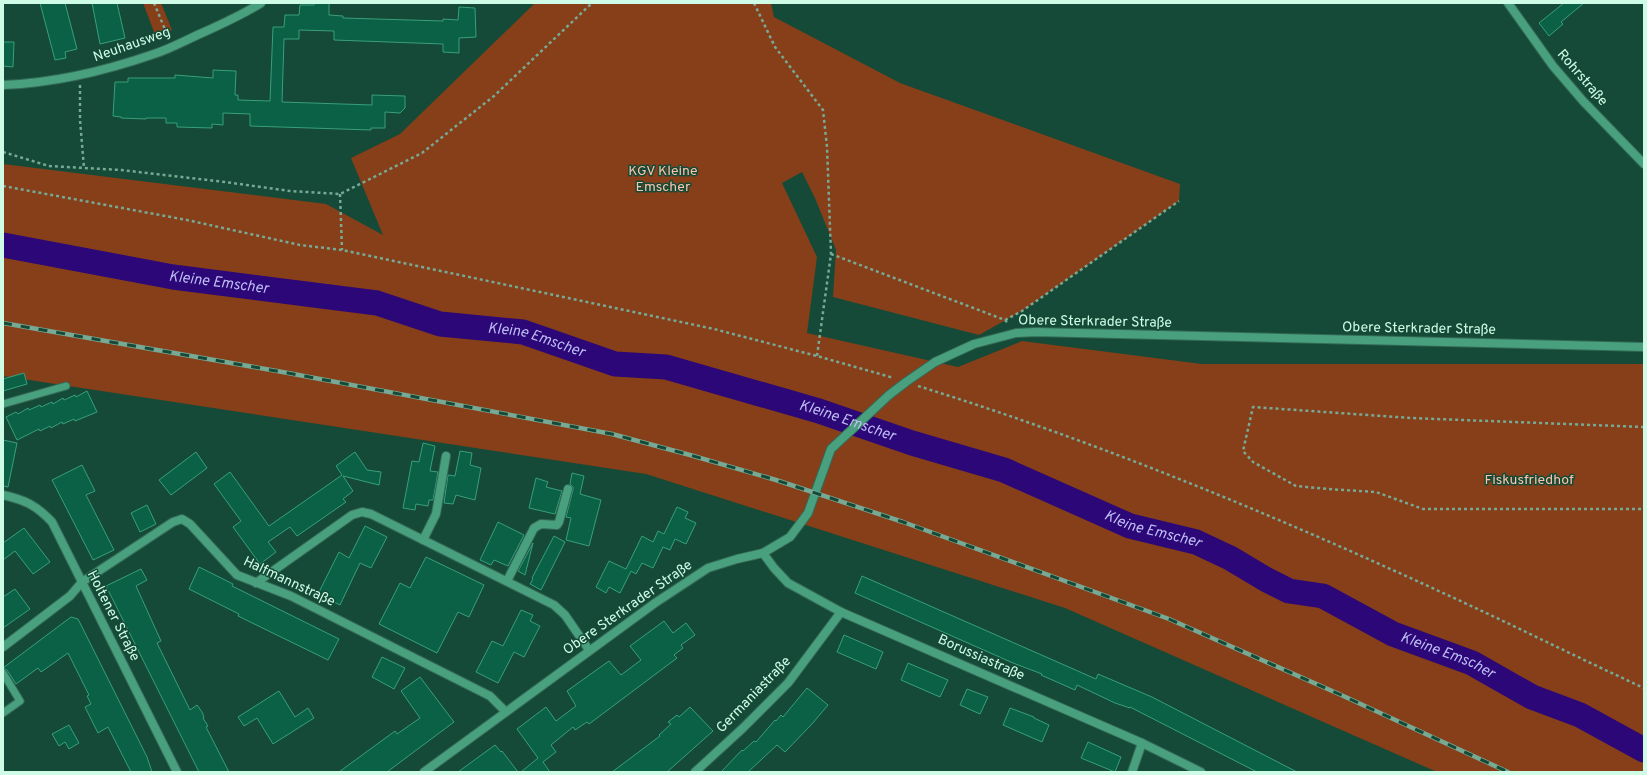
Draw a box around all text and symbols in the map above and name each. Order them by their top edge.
street label: Neuhausweg [91,24,173,66]
street label: Rohrstraße [1553,46,1611,110]
park label: KGV Kleine Emscher [628,163,698,196]
water label: Kleine Emscher [168,267,271,299]
street label: Obere Sterkrader Straße [1018,312,1172,332]
water label: Kleine Emscher [487,319,588,363]
street label: Obere Sterkrader Straße [1342,319,1496,339]
water label: Kleine Emscher [797,396,899,446]
park label: Fiskusfriedhof [1484,472,1574,489]
water label: Kleine Emscher [1101,506,1206,553]
street label: Halfmannstraße [240,553,338,611]
street label: Obere Sterkrader Straße [560,557,696,659]
street label: Holtener Straße [83,568,143,664]
water label: Kleine Emscher [1398,628,1499,684]
street label: Borussiastraße [935,631,1027,685]
street label: Germaniastraße [713,653,795,737]

